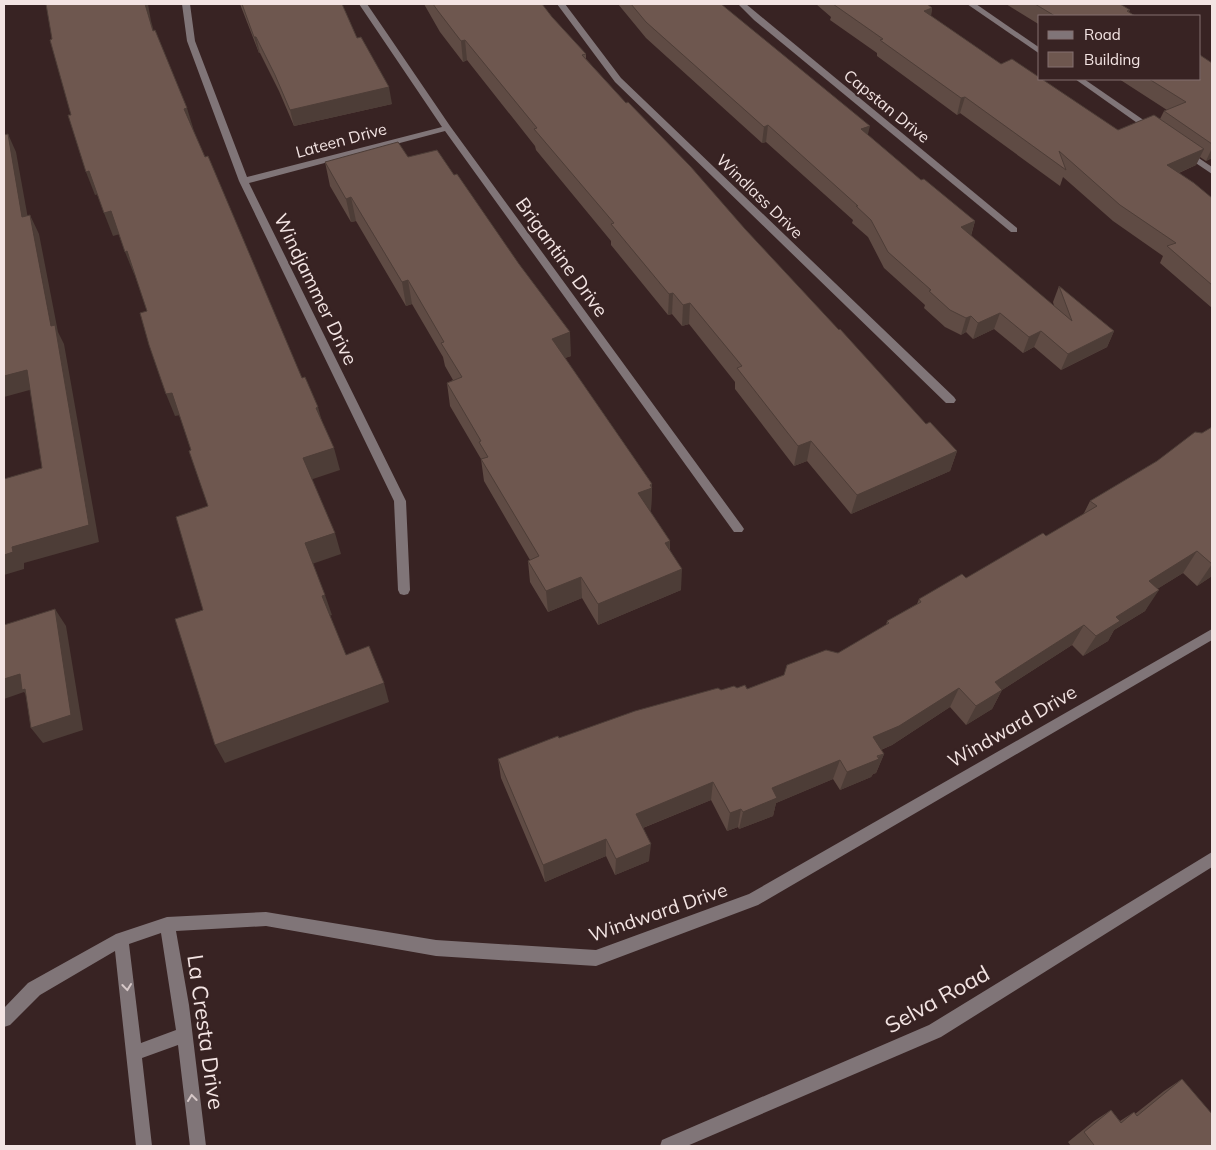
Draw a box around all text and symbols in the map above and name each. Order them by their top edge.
legend [1038,15,1201,80]
text: Road [1084,25,1121,44]
text: Building [1084,50,1140,69]
street label: Capstan Drive [840,65,934,147]
street label: Lateen Drive [293,118,389,162]
street label: Windlass Drive [713,150,807,242]
street label: Brigantine Drive [511,193,613,321]
street label: Windjammer Drive [269,209,363,369]
street label: Windward Drive [943,679,1081,773]
street label: Windward Drive [586,877,730,947]
street label: La Cresta Drive [181,953,231,1111]
street label: Selva Road [880,959,994,1039]
one-way arrow [121,984,132,992]
one-way arrow [187,1094,198,1102]

